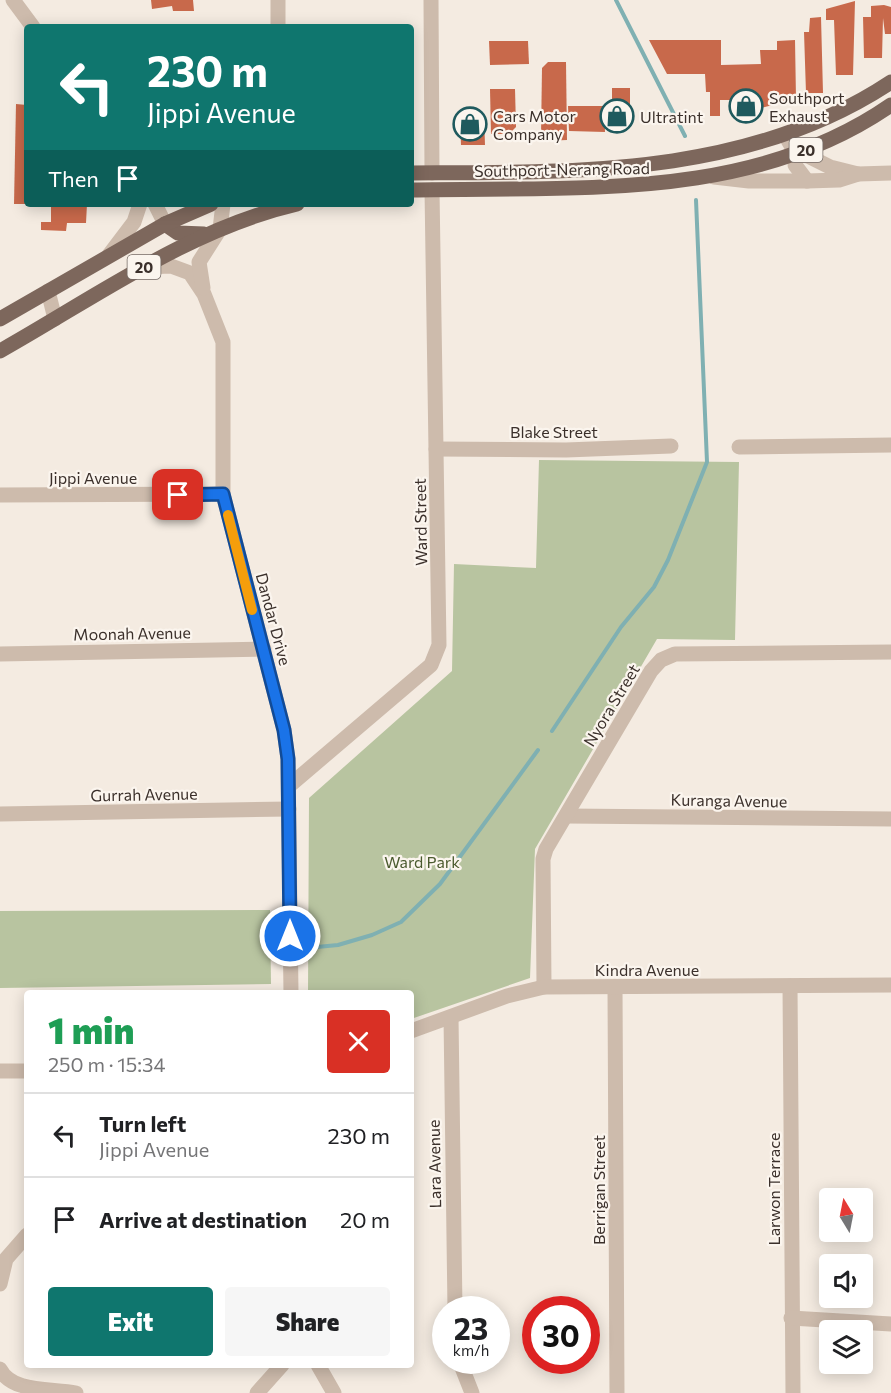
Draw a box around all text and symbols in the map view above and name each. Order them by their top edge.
text: 230 m [147,44,268,96]
icon: left [48,48,126,126]
shop icon: Southport Exhaust [728,88,764,124]
place label: Southport Exhaust [769,88,845,125]
text: Jippi Avenue [147,96,296,129]
shop icon: Ultratint [599,98,635,134]
shop icon: Cars Motor Company [452,106,488,142]
place label: Cars Motor Company [493,106,577,143]
place label: Ultratint [640,107,704,126]
road number: 20 [790,138,822,162]
street label: Southport-Nerang Road [474,158,650,180]
icon: arrive [111,162,144,195]
text: Then [48,165,99,192]
road number: 20 [128,255,160,279]
street label: Blake Street [510,422,598,441]
street label: Jippi Avenue [49,468,137,487]
pin [152,469,203,520]
icon: arrive [161,478,194,511]
street label: Ward Street [410,478,430,566]
street label: Dandar Drive [253,571,295,667]
street label: Moonah Avenue [73,622,191,644]
street label: Nyora Street [579,660,643,750]
street label: Gurrah Avenue [90,784,198,804]
street label: Kuranga Avenue [671,789,787,811]
park label: Ward Park [384,852,460,871]
position arrow [258,904,322,968]
street label: Kindra Avenue [595,960,699,979]
text: 1 min [48,1007,134,1051]
button: close [327,1010,390,1073]
text: 250 m · 15:34 [48,1052,165,1076]
text: Turn left [99,1110,186,1137]
icon: left [48,1119,81,1152]
street label: Lara Avenue [424,1120,444,1208]
text: 230 m [327,1122,390,1149]
street label: Larwon Terrace [764,1132,783,1246]
street label: Berrigan Street [589,1135,608,1245]
text: Jippi Avenue [99,1137,209,1161]
north arrow [819,1188,873,1242]
map controls [819,1188,873,1374]
icon: arrive [48,1203,81,1236]
text: Arrive at destination [99,1206,307,1233]
text: 20 m [340,1206,390,1233]
button: sound [819,1254,873,1308]
button: Exit [48,1287,213,1356]
button: Share [225,1287,390,1356]
speed limit sign: 30 [522,1296,600,1374]
text: 23 [454,1309,488,1346]
button: layers [819,1320,873,1374]
text: km/h [453,1341,489,1359]

